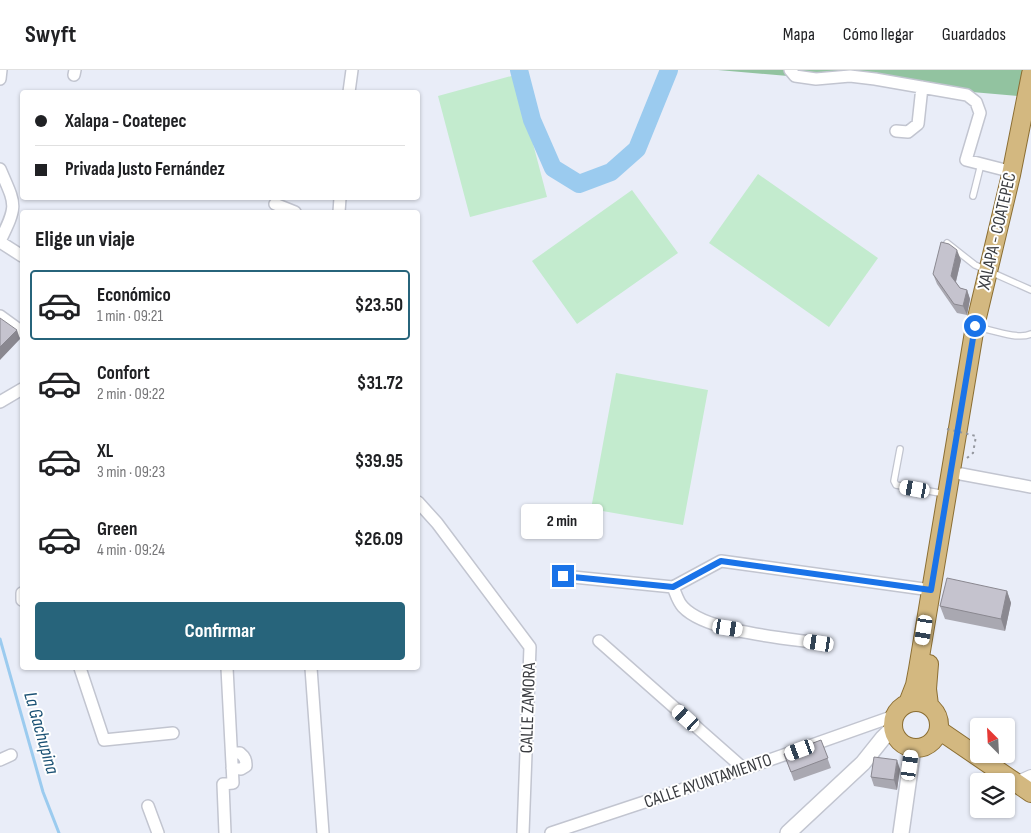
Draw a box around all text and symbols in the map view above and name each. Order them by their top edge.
text: Swyft [25,20,76,49]
text: Mapa [783,24,815,45]
text: Cómo llegar [843,24,914,45]
text: Guardados [942,24,1006,45]
text: Xalapa - Coatepec [65,110,187,133]
text: Privada Justo Fernández [65,158,225,181]
street label: XALAPA - COATEPEC [973,170,1021,293]
text: Elige un viaje [35,226,135,253]
icon: car [37,283,82,328]
text: Económico [97,284,171,307]
text: $23.50 [355,294,403,317]
text: 1 min · 09:21 [97,307,163,326]
route start [964,315,986,337]
icon: car [37,361,82,406]
text: Confort [97,362,150,385]
text: $31.72 [357,372,403,395]
text: 2 min · 09:22 [97,385,165,404]
icon: car [37,439,82,484]
text: XL [97,440,113,463]
text: $39.95 [355,450,403,473]
text: 3 min · 09:23 [97,463,165,482]
car [898,479,931,499]
callout: 2 min [522,504,604,538]
text: 2 min [547,512,577,531]
icon: car [37,517,82,562]
text: Green [97,518,137,541]
text: $26.09 [354,528,403,551]
text: 4 min · 09:24 [97,541,165,560]
route end [552,565,574,587]
button: Confirmar [35,602,405,660]
car [914,614,933,646]
car [712,618,743,638]
car [803,633,834,653]
street label: CALLE ZAMORA [516,662,540,754]
water label: La Gachupina [18,689,64,777]
car [669,702,702,734]
north arrow [970,718,1015,762]
map controls [970,718,1015,818]
car [783,738,816,762]
street label: CALLE AYUNTAMIENTO [641,749,775,813]
car [900,749,919,781]
button: layers [970,773,1015,818]

